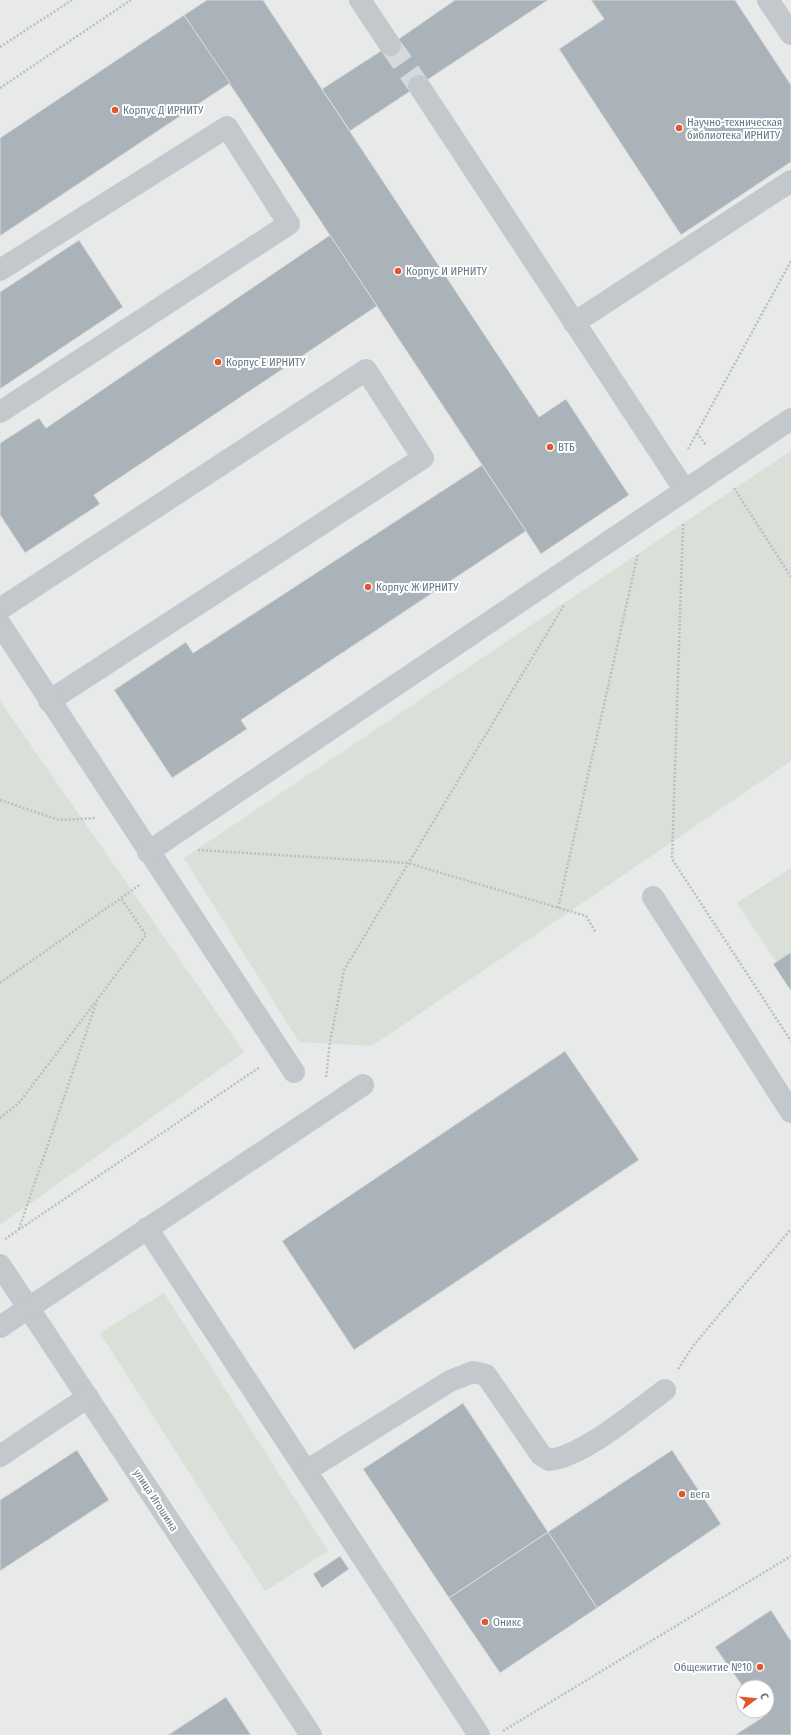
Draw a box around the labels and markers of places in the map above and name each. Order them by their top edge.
place label: Корпус Д ИРНИТУ [123,104,204,117]
marker: Корпус Д ИРНИТУ [110,105,120,115]
place label: Научно-техническая библиотека ИРНИТУ [687,116,782,142]
marker: Научно-техническая библиотека ИРНИТУ [674,123,684,133]
place label: Корпус И ИРНИТУ [406,265,487,278]
marker: Корпус И ИРНИТУ [393,266,403,276]
place label: Корпус Е ИРНИТУ [226,356,306,369]
marker: Корпус Е ИРНИТУ [213,357,223,367]
place label: ВТБ [558,441,575,454]
marker: ВТБ [545,442,555,452]
place label: Корпус Ж ИРНИТУ [376,581,459,594]
marker: Корпус Ж ИРНИТУ [363,582,373,592]
place label: вега [690,1488,710,1501]
marker: вега [677,1489,687,1499]
place label: Оникс [493,1616,522,1629]
marker: Оникс [480,1617,490,1627]
place label: Общежитие №10 [674,1661,752,1674]
marker: Общежитие №10 [755,1662,765,1672]

